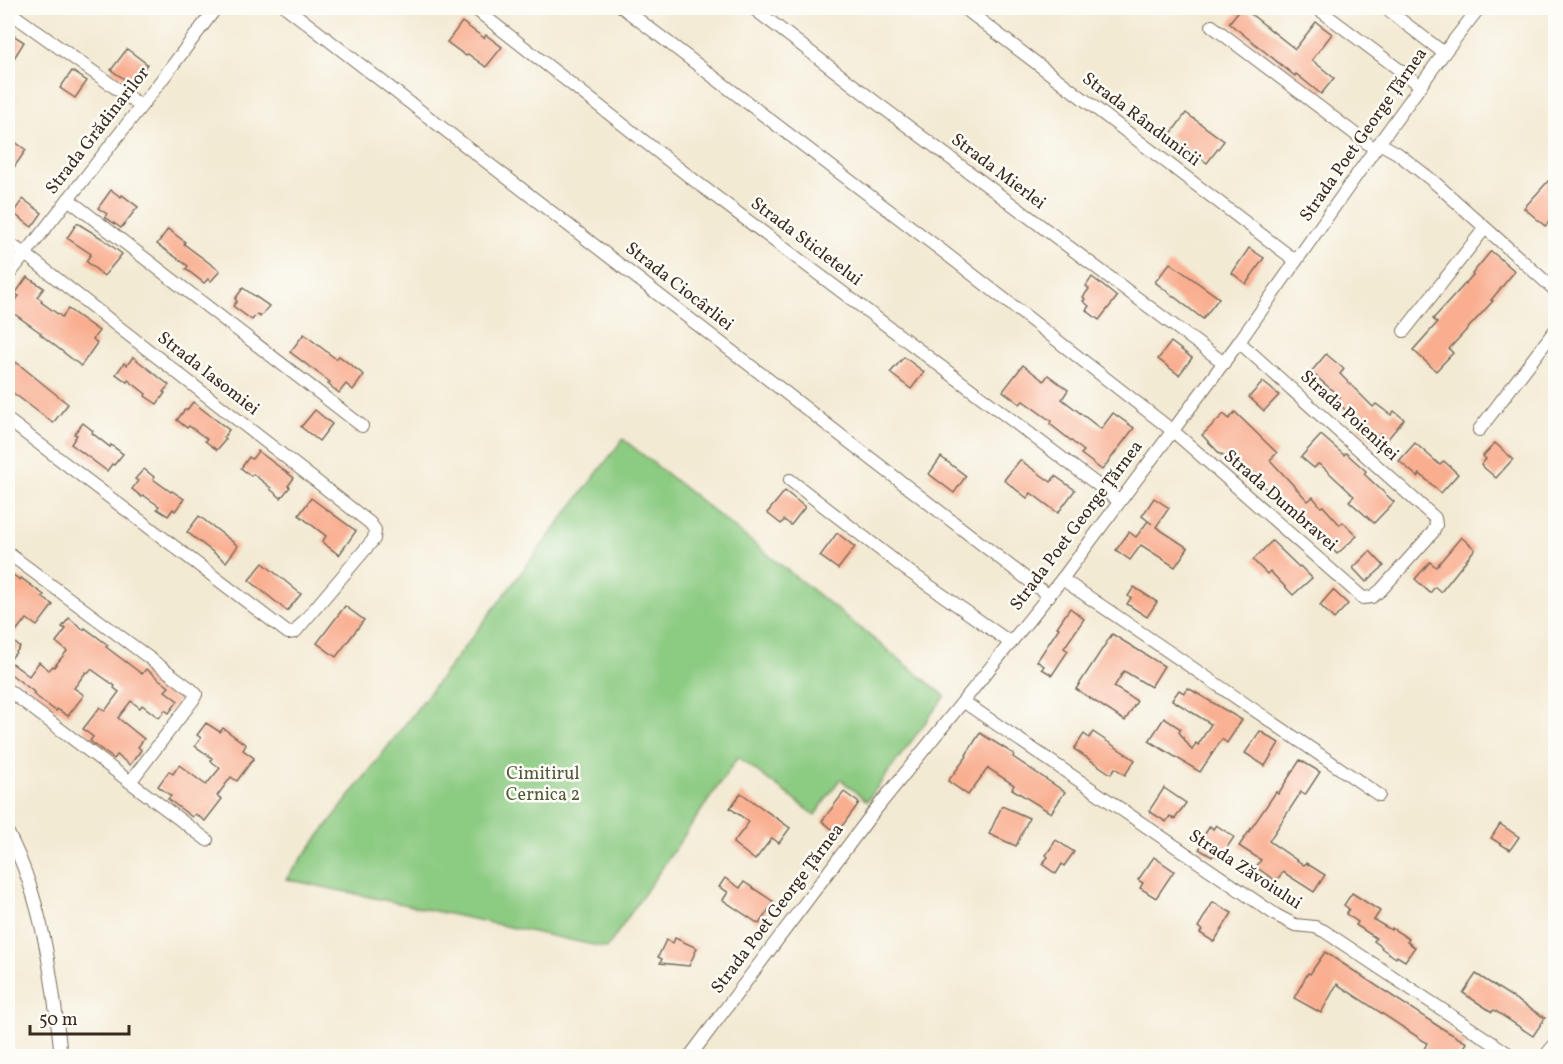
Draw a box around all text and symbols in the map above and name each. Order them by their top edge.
street label: Strada Poet George Țărnea [1294,43,1434,227]
street label: Strada Grădinarilor [40,62,156,200]
street label: Strada Rândunicii [1076,67,1206,173]
street label: Strada Mierlei [945,128,1051,216]
street label: Strada Sticletelui [745,192,867,292]
street label: Strada Ciocârliei [619,237,739,337]
street label: Strada Iasomiei [152,326,264,422]
street label: Strada Poieniței [1294,365,1404,467]
street label: Strada Poet George Țărnea [1005,436,1149,616]
street label: Strada Dumbravei [1218,444,1342,558]
park label: Cimitirul Cernica 2 [506,762,580,808]
street label: Strada Poet George Țărnea [706,819,850,999]
street label: Strada Zăvoiului [1183,824,1307,916]
scale bar [30,998,129,1036]
text: 50 m [39,1008,78,1033]

